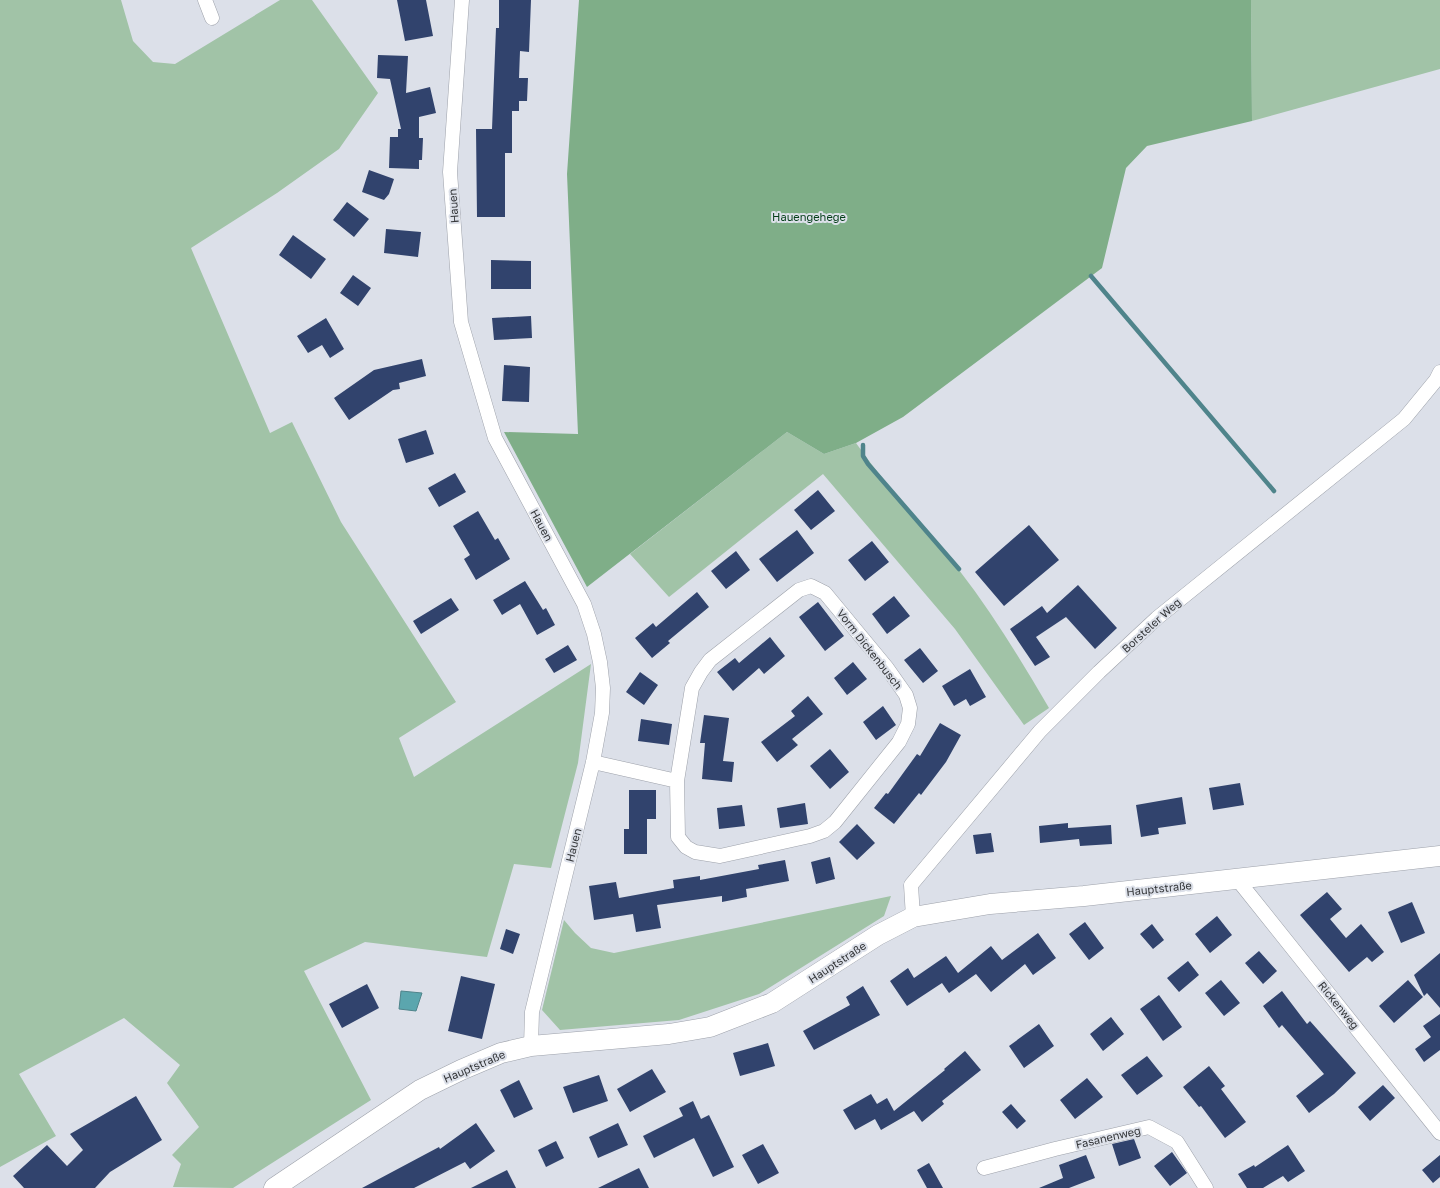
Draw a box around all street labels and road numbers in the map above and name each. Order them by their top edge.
street label: Hauen [445,188,461,224]
street label: Hauen [528,507,556,543]
street label: Borsteler Weg [1119,595,1183,655]
street label: Vorm Dickenbusch [835,606,905,692]
street label: Hauen [563,827,583,863]
street label: Hauptstraße [1126,878,1192,898]
street label: Hauptstraße [806,939,868,985]
street label: Rickenweg [1316,979,1362,1031]
street label: Hauptstraße [441,1047,507,1085]
street label: Fasanenweg [1074,1123,1142,1151]

